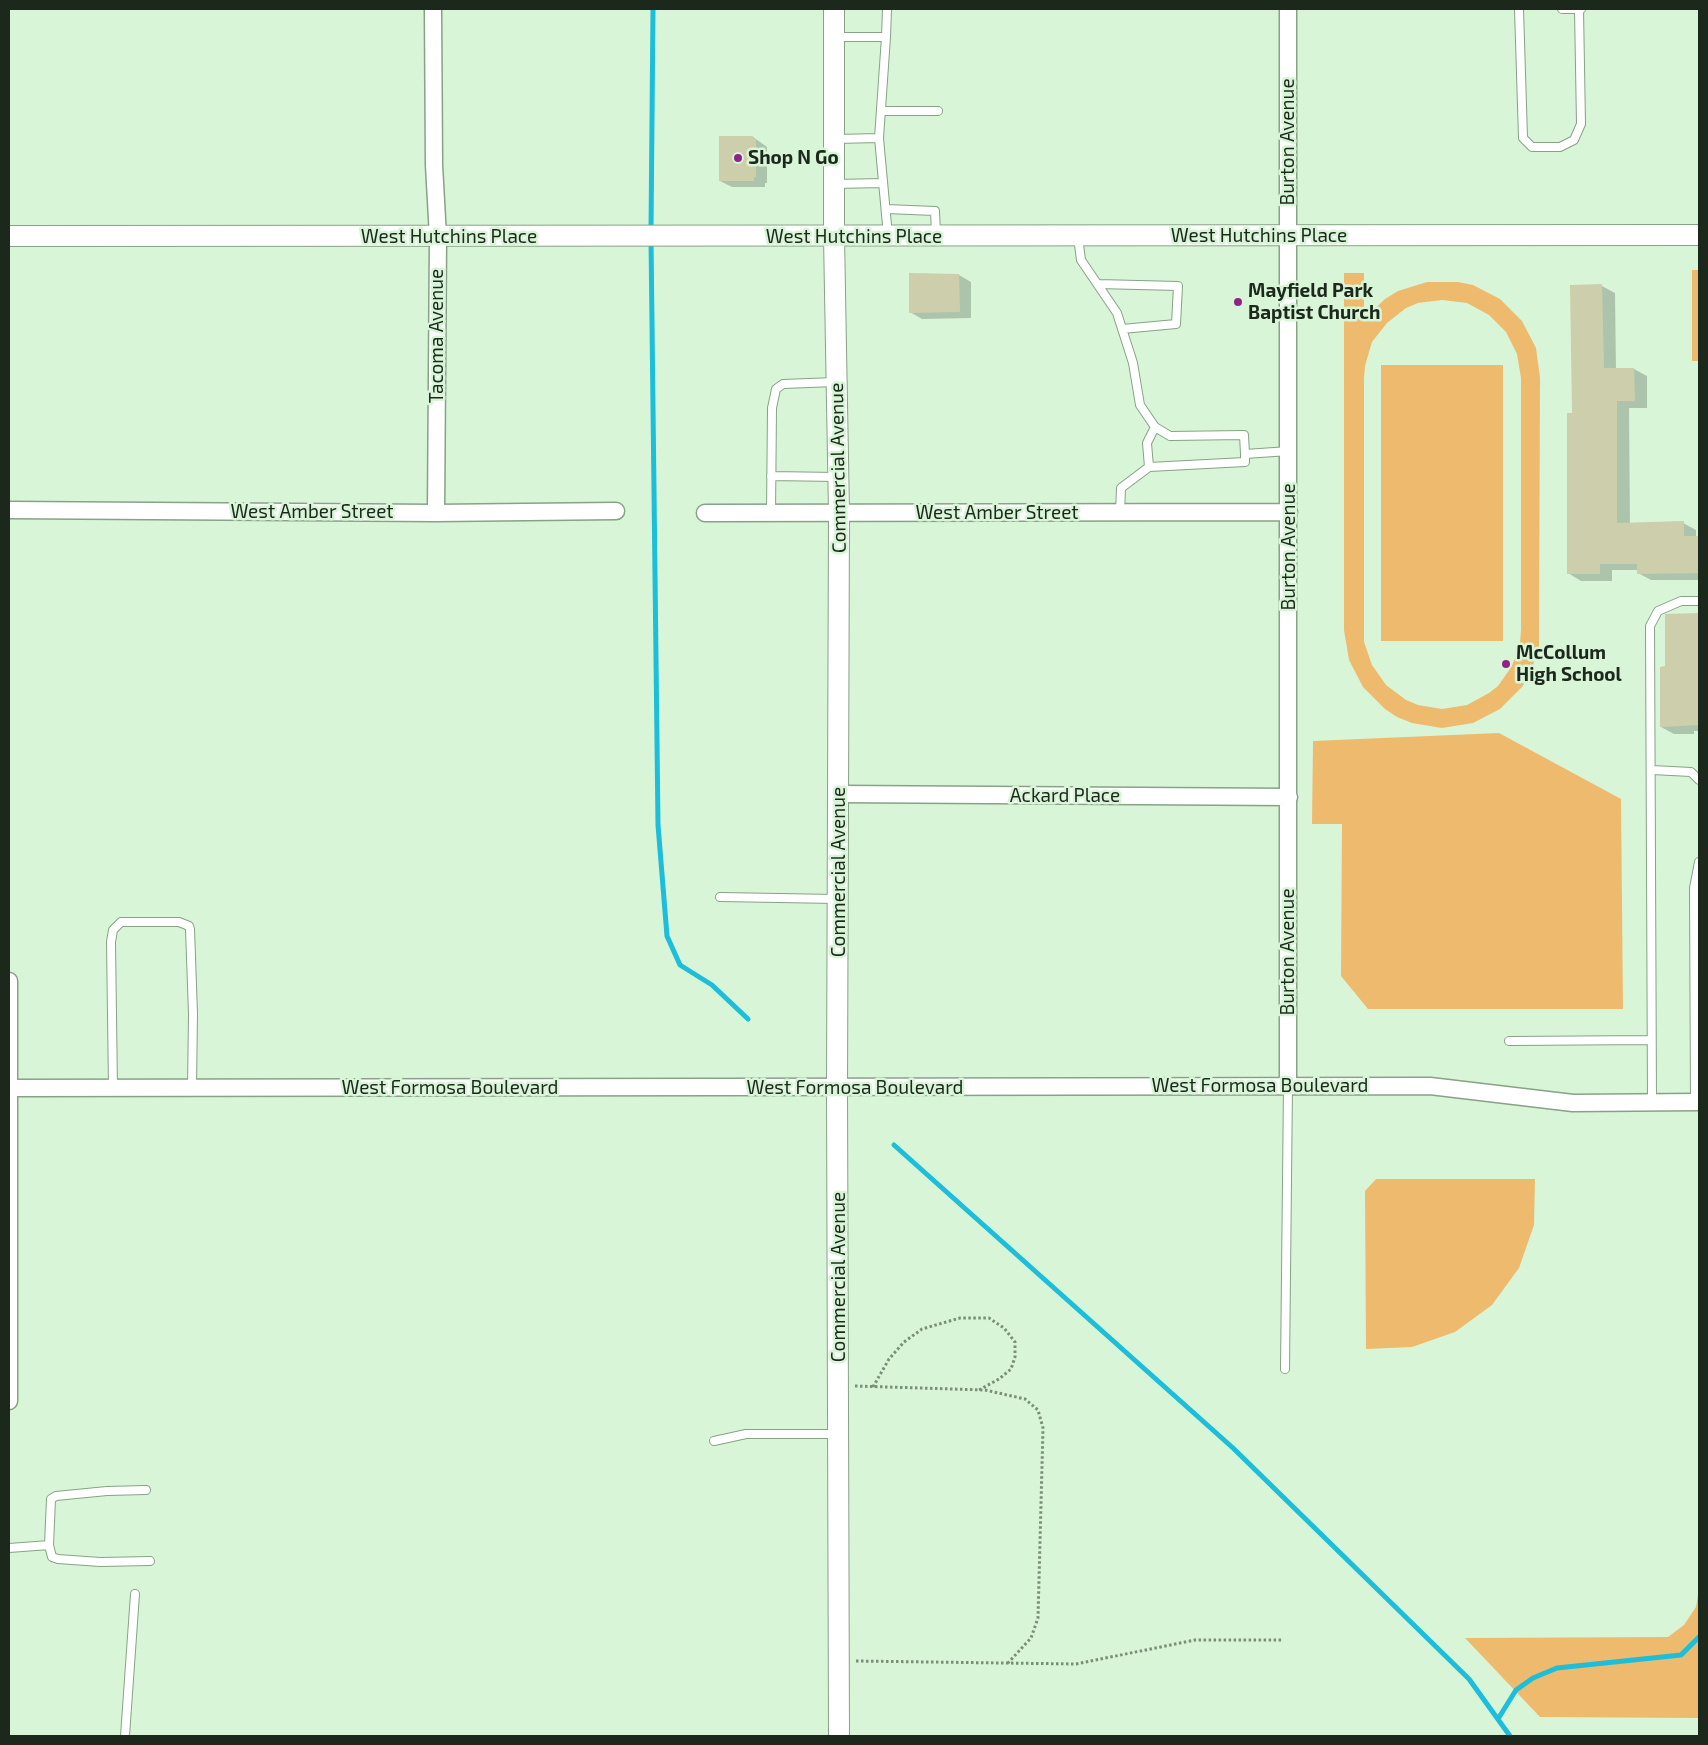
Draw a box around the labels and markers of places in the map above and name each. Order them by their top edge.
place label: Shop N Go [748,147,839,169]
marker: Shop N Go [732,152,744,164]
place label: Mayfield Park Baptist Church [1248,280,1380,324]
marker: Mayfield Park Baptist Church [1232,296,1244,308]
place label: McCollum High School [1516,642,1622,686]
marker: McCollum High School [1500,658,1512,670]

